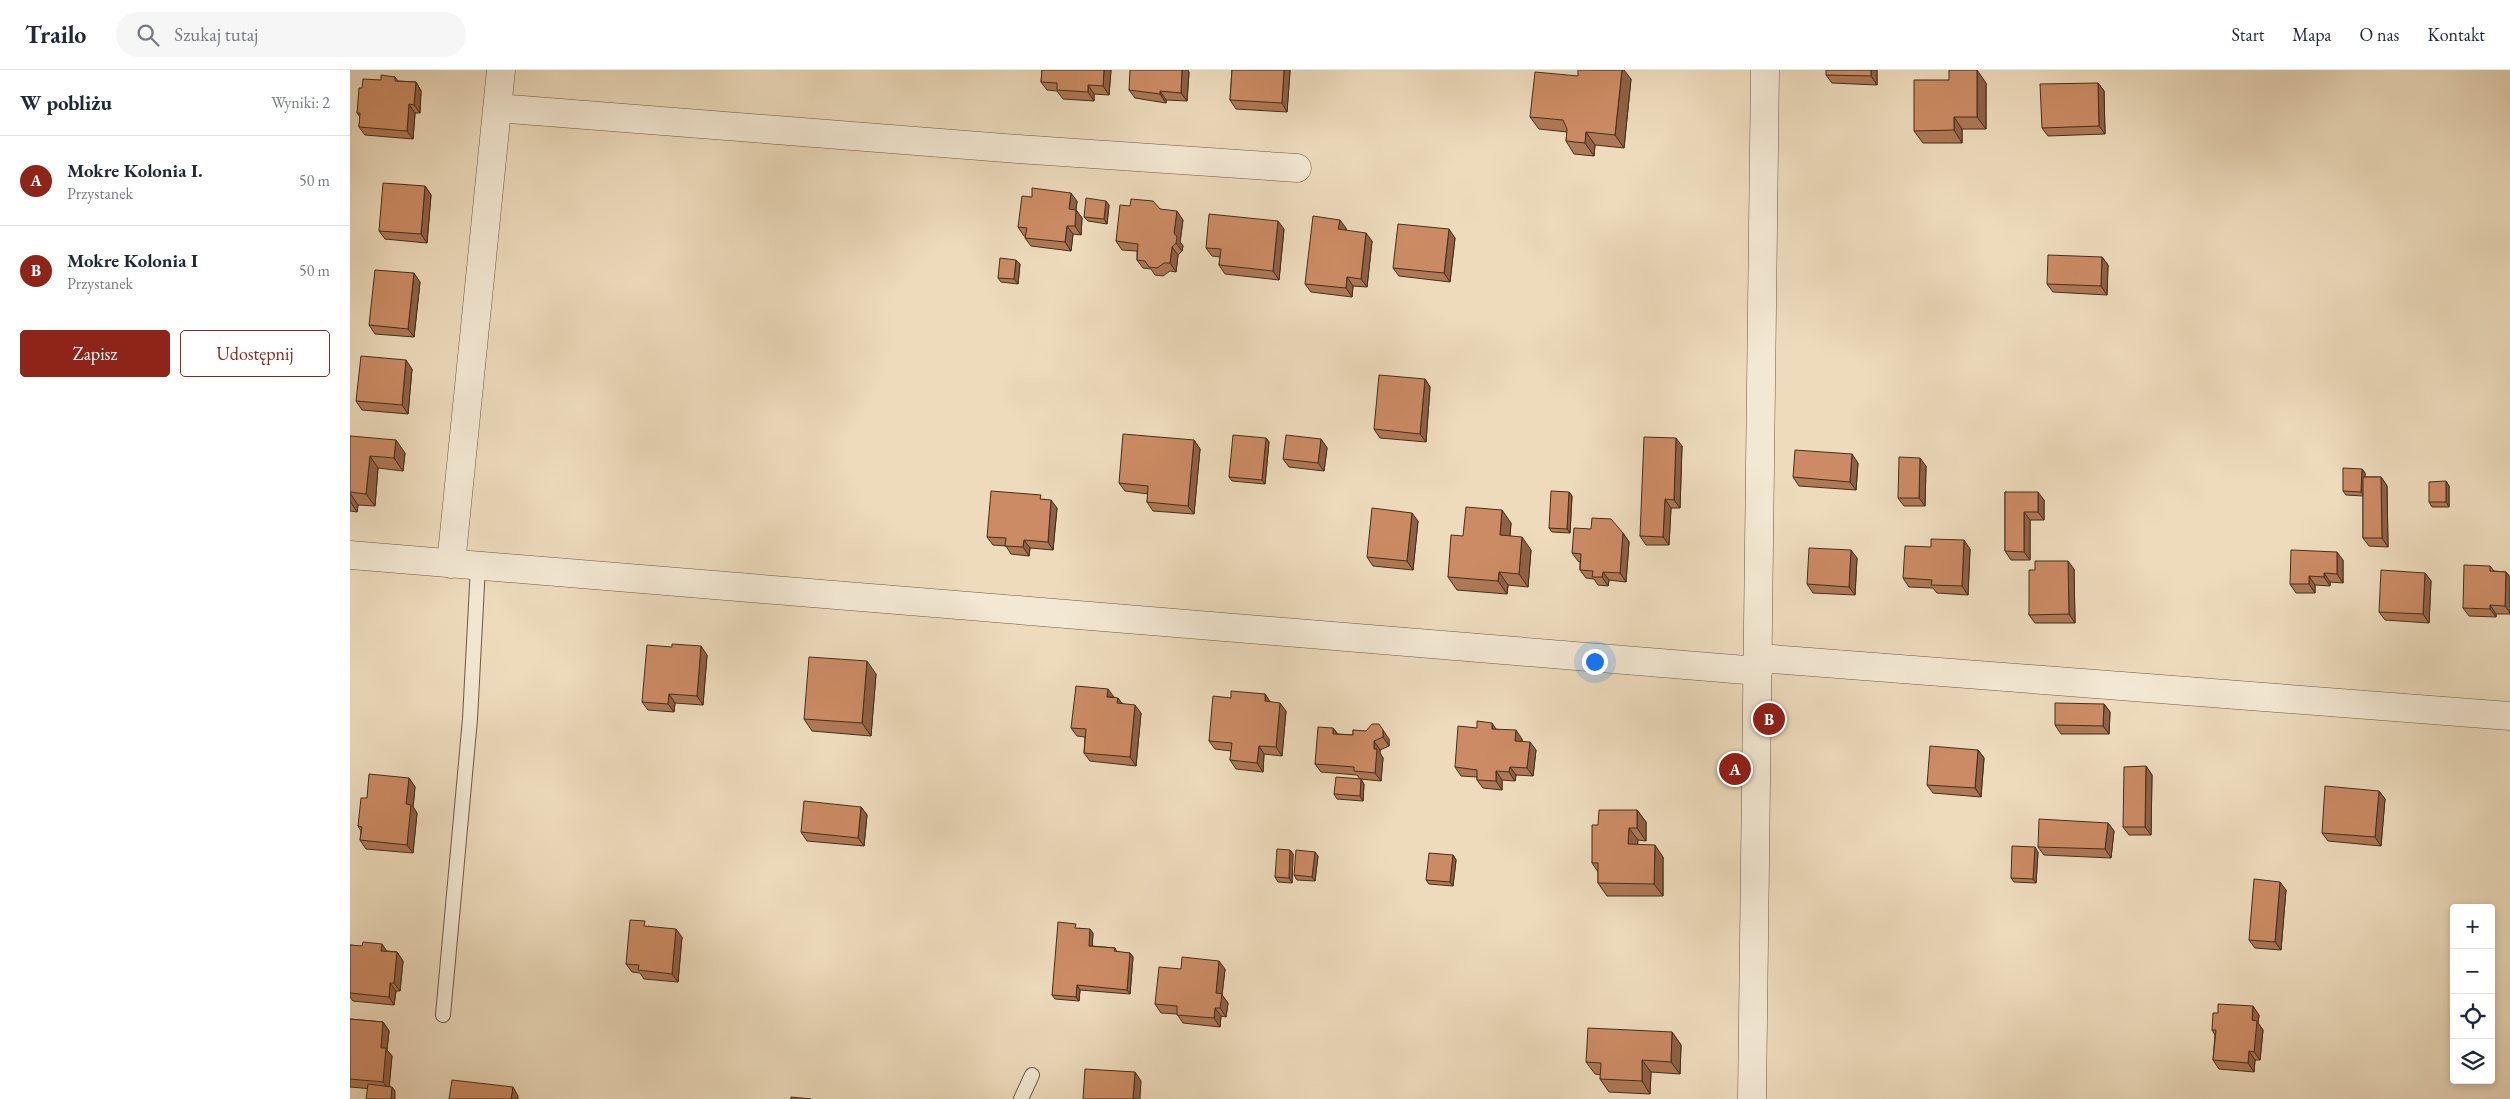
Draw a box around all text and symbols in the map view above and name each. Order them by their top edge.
search box [116,12,466,57]
text: Trailo [25,19,86,50]
icon: search [134,21,162,49]
text: Szukaj tutaj [174,22,258,47]
text: Start [2231,23,2264,46]
text: Mapa [2292,23,2332,46]
text: O nas [2360,23,2399,46]
text: Kontakt [2427,23,2485,46]
text: W pobliżu [20,89,112,116]
text: Wyniki: 2 [271,92,330,113]
text: Mokre Kolonia I. [67,158,203,183]
text: A [30,170,42,191]
text: 50 m [299,170,330,191]
text: Przystanek [67,183,133,204]
text: Mokre Kolonia I [67,248,198,273]
text: B [31,260,41,281]
text: 50 m [299,260,330,281]
text: Przystanek [67,273,133,294]
button: Zapisz [20,330,170,377]
button: Udostępnij [180,330,330,377]
your location [1582,649,1608,675]
pin: B [1753,700,1785,738]
pin: A [1719,750,1751,788]
map controls [2450,904,2495,1084]
button: + [2450,904,2495,949]
button: − [2450,949,2495,994]
button: locate [2450,994,2495,1039]
button: layers [2450,1039,2495,1084]

